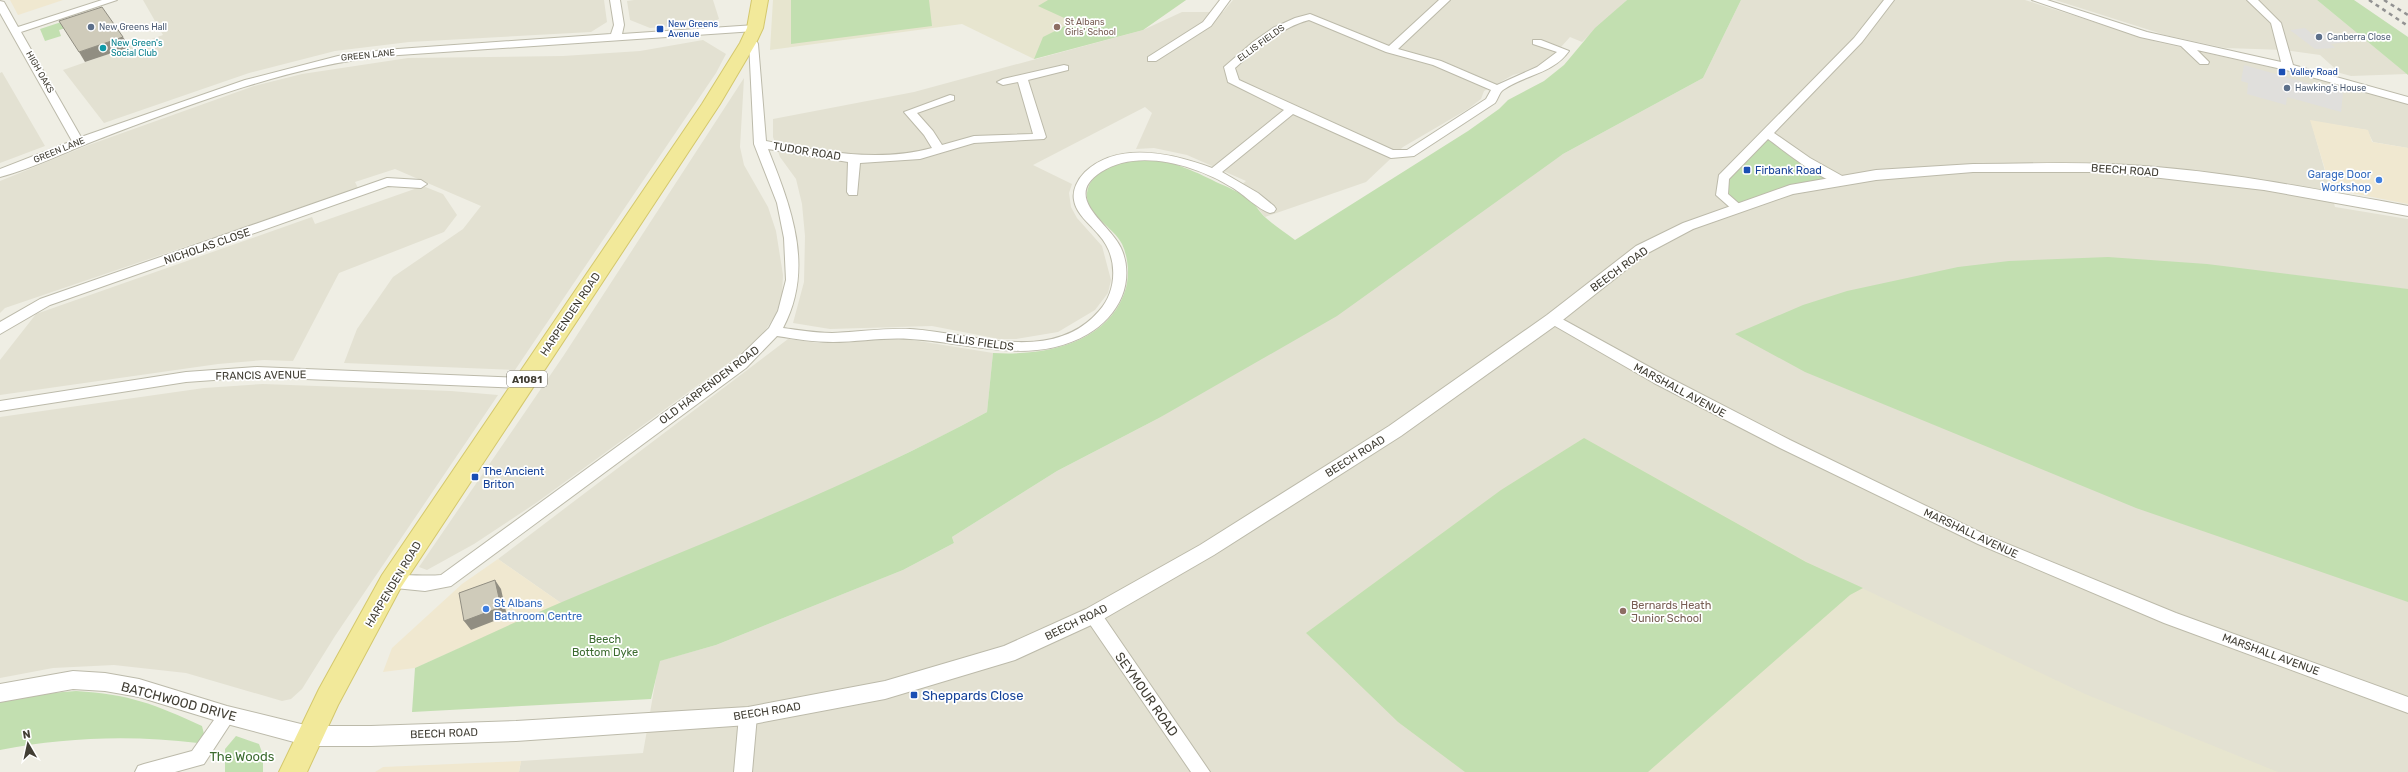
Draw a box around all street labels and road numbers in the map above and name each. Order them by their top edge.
street label: ELLIS FIELDS [1235,22,1287,63]
street label: GREEN LANE [341,47,395,63]
street label: HIGH OAKS [24,49,56,95]
street label: GREEN LANE [32,135,86,165]
street label: TUDOR ROAD [772,140,842,163]
street label: BEECH ROAD [2091,162,2159,179]
street label: NICHOLAS CLOSE [162,225,252,267]
street label: BEECH ROAD [1588,244,1651,295]
street label: HARPENDEN ROAD [538,270,603,358]
street label: ELLIS FIELDS [945,331,1015,354]
street label: OLD HARPENDEN ROAD [657,344,762,427]
street label: MARSHALL AVENUE [1631,361,1728,420]
street label: FRANCIS AVENUE [215,368,307,383]
road number: A1081 [507,371,547,387]
street label: BEECH ROAD [1323,433,1388,480]
street label: MARSHALL AVENUE [1922,506,2020,561]
street label: HARPENDEN ROAD [363,539,424,630]
street label: BEECH ROAD [1043,602,1110,643]
street label: MARSHALL AVENUE [2220,631,2322,678]
street label: SEYMOUR ROAD [1112,649,1181,739]
street label: BATCHWOOD DRIVE [119,679,238,724]
street label: BEECH ROAD [733,700,802,723]
street label: BEECH ROAD [410,726,478,741]

